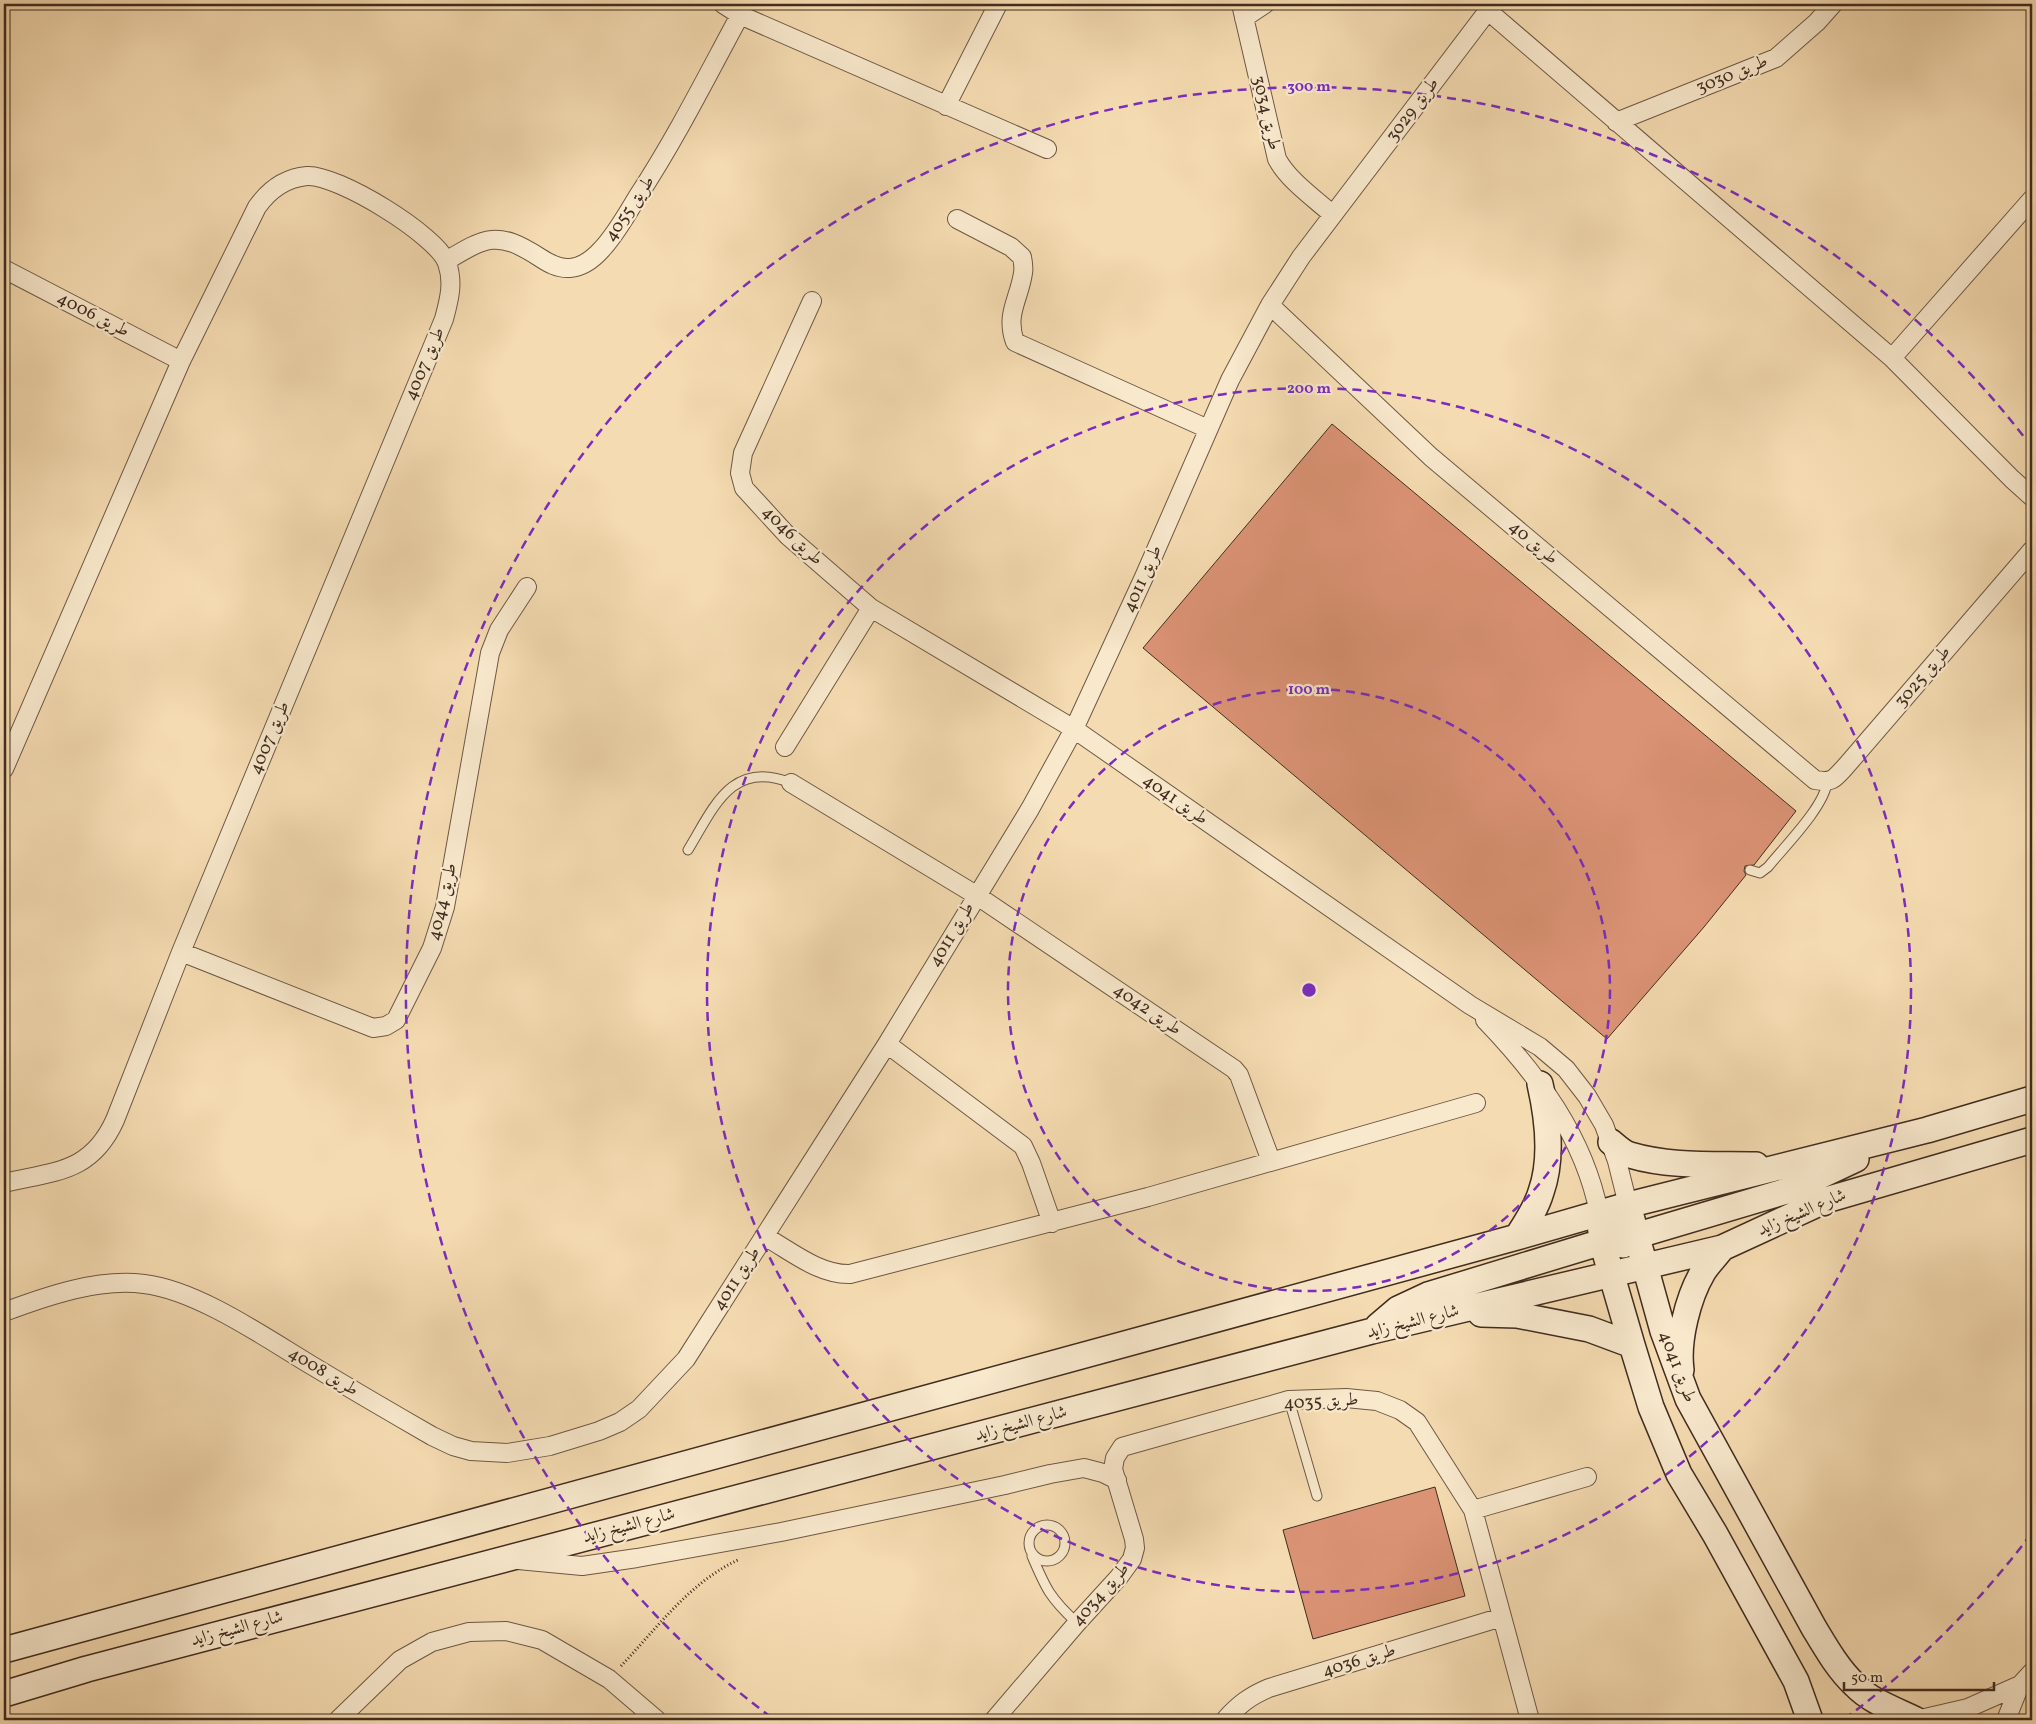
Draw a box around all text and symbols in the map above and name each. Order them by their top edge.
street label: طريق 3030 [1692,49,1772,101]
street label: طريق 3034 [1245,73,1287,153]
street label: طريق 3029 [1380,73,1446,147]
text: 300 m [1287,77,1331,98]
street label: طريق 4055 [599,171,661,247]
street label: طريق 4006 [52,286,134,344]
street label: طريق 4007 [398,323,452,405]
text: 200 m [1287,379,1331,400]
street label: طريق 4046 [756,500,828,572]
street label: طريق 40 [1503,515,1563,571]
street label: طريق 4011 [1117,541,1169,617]
street label: طريق 3025 [1889,641,1957,713]
text: 100 m [1288,680,1331,701]
street label: طريق 4007 [243,697,297,779]
street label: طريق 4041 [1137,768,1213,832]
street label: طريق 4044 [422,861,464,943]
street label: طريق 4011 [923,898,981,972]
street label: طريق 4042 [1108,978,1186,1042]
centre of rings [1300,981,1318,999]
street label: شارع الشيخ زايد [1754,1183,1851,1245]
street label: طريق 4011 [707,1242,767,1316]
street label: شارع الشيخ زايد [1364,1298,1462,1347]
street label: طريق 4041 [1652,1328,1702,1406]
street label: طريق 4008 [283,1341,363,1403]
street label: طريق 4035 [1283,1388,1359,1416]
street label: شارع الشيخ زايد [972,1400,1070,1450]
street label: شارع الشيخ زايد [580,1502,678,1552]
street label: طريق 4034 [1066,1558,1136,1632]
street label: شارع الشيخ زايد [188,1605,286,1655]
street label: طريق 4036 [1319,1638,1399,1684]
scale bar [1844,1659,1994,1691]
text: 50 m [1851,1668,1883,1689]

